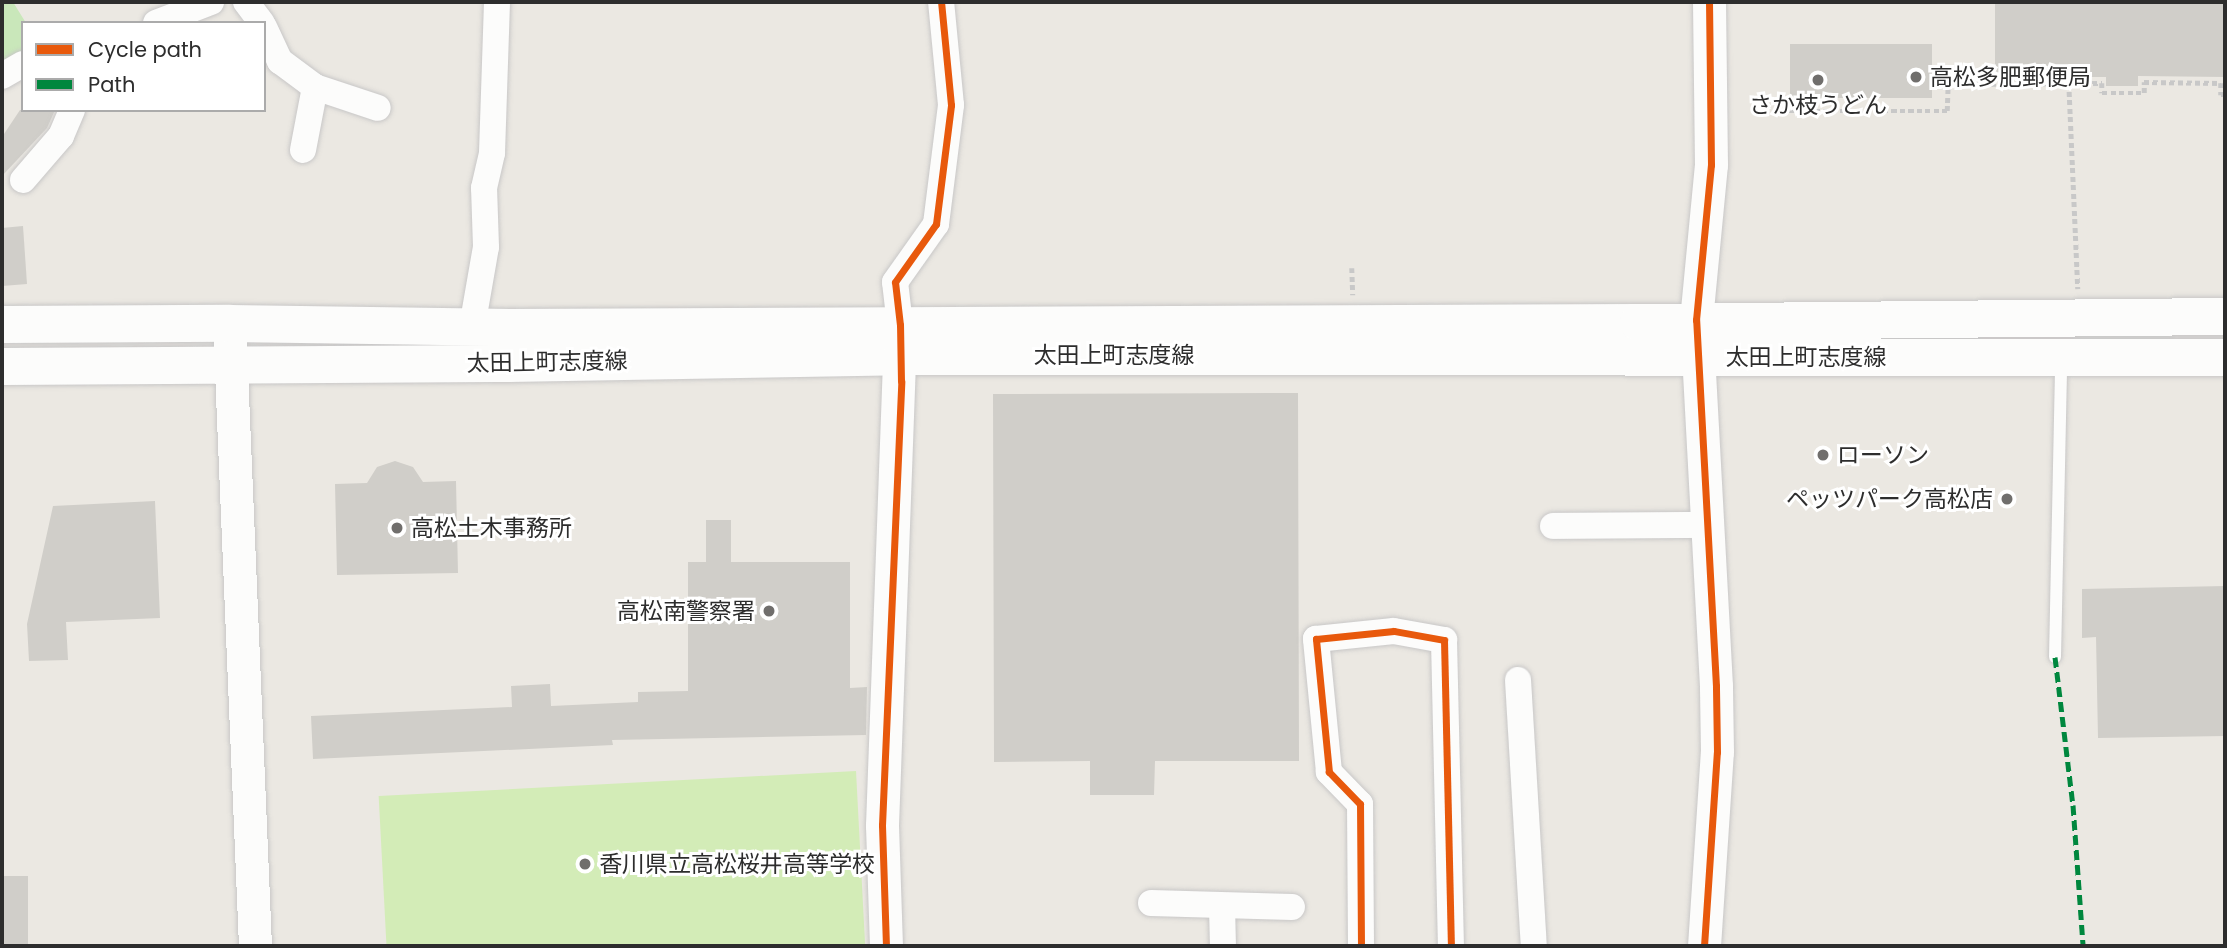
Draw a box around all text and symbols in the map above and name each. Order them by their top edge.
legend [21,21,266,112]
text: Cycle path [88,35,202,64]
place label: 高松多肥郵便局 [1930,63,2091,91]
marker: 高松多肥郵便局 [1908,69,1924,85]
text: Path [88,70,135,99]
marker: さか枝うどん [1810,72,1826,88]
place label: さか枝うどん [1749,91,1887,119]
street label: 太田上町志度線 [1034,341,1194,369]
street label: 太田上町志度線 [1726,343,1886,371]
street label: 太田上町志度線 [466,347,628,377]
place label: ローソン [1837,441,1929,469]
marker: ローソン [1815,447,1831,463]
place label: ペッツパーク高松店 [1786,485,1993,513]
marker: ペッツパーク高松店 [1999,491,2015,507]
place label: 高松土木事務所 [411,514,572,542]
marker: 高松土木事務所 [389,520,405,536]
place label: 高松南警察署 [617,597,755,625]
marker: 高松南警察署 [761,603,777,619]
place label: 香川県立高松桜井高等学校 [599,850,875,878]
marker: 香川県立高松桜井高等学校 [577,856,593,872]

